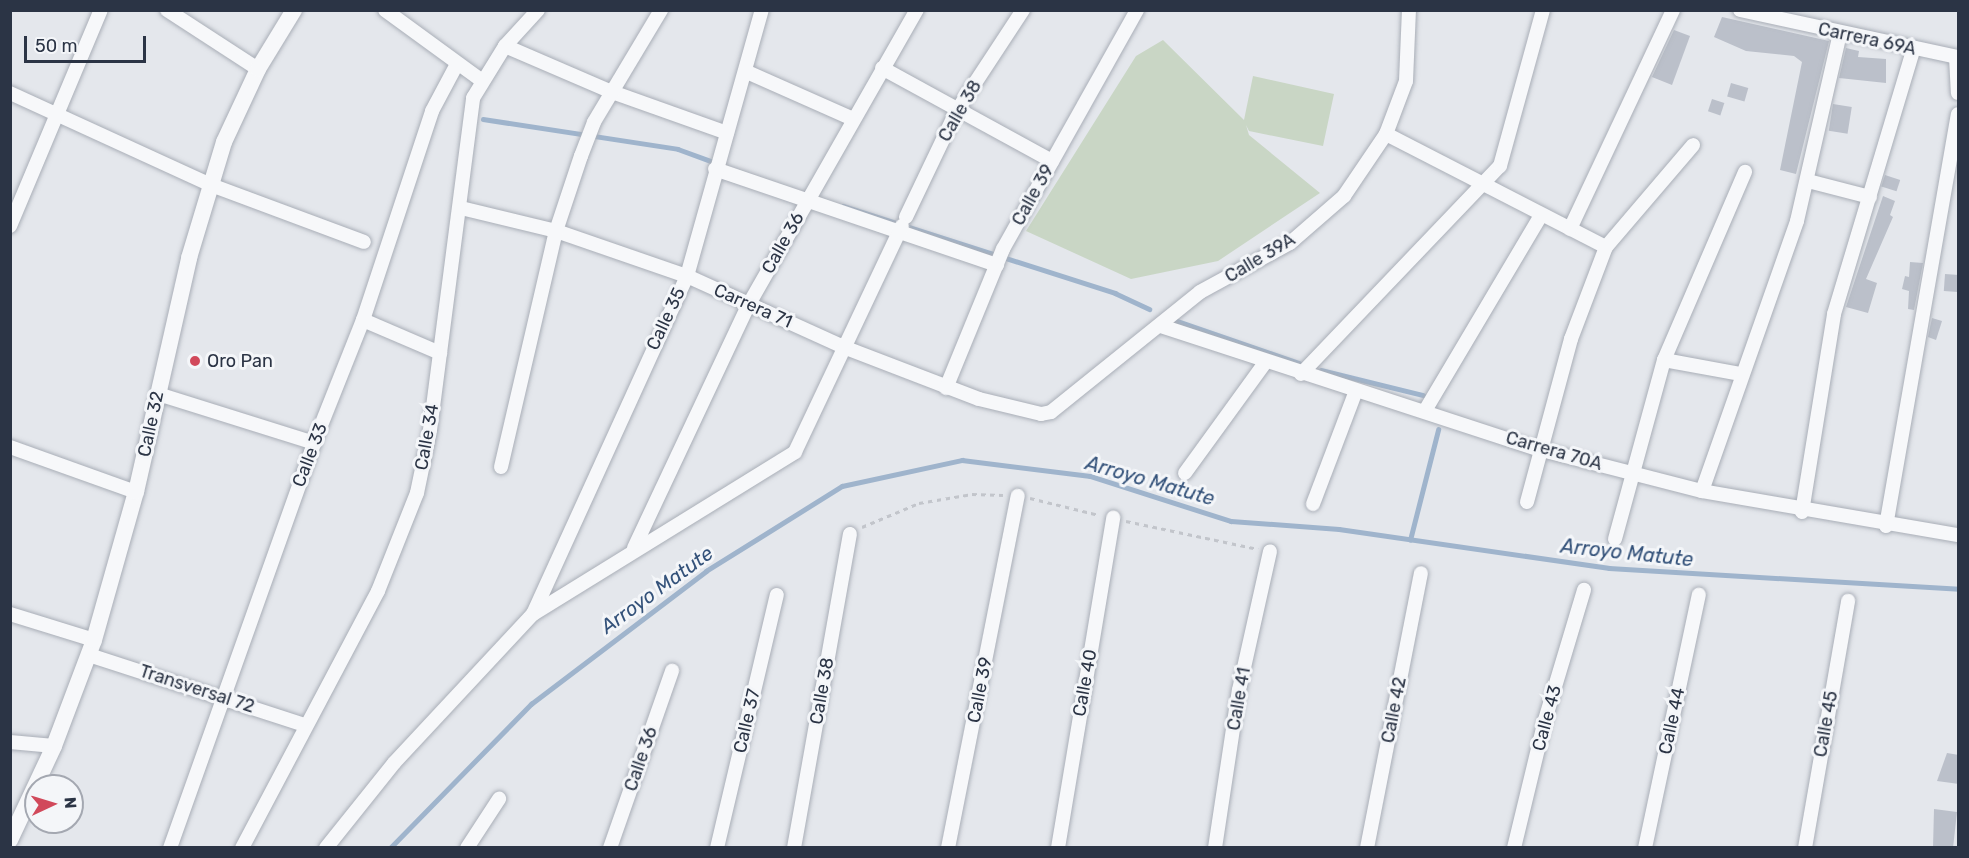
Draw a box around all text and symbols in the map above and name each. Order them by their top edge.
street label: Carrera 69A [1816,18,1918,60]
scale bar [27,24,148,62]
text: 50 m [35,35,78,57]
street label: Calle 38 [934,76,986,146]
street label: Calle 39 [1007,161,1059,229]
street label: Calle 36 [757,209,809,277]
street label: Calle 39A [1221,229,1299,287]
street label: Carrera 71 [710,279,796,333]
street label: Calle 35 [642,284,690,354]
place label: Oro Pan [207,350,273,372]
marker: Oro Pan [188,354,202,368]
street label: Calle 32 [134,389,168,459]
street label: Calle 34 [411,402,443,472]
street label: Calle 33 [288,420,332,490]
street label: Carrera 70A [1503,427,1605,475]
water label: Arroyo Matute [1083,451,1217,511]
water label: Arroyo Matute [1560,534,1694,572]
water label: Arroyo Matute [596,541,718,639]
street label: Calle 40 [1068,648,1102,718]
street label: Calle 39 [963,655,997,725]
street label: Calle 38 [806,656,838,726]
street label: Transversal 72 [137,660,257,718]
street label: Calle 41 [1223,666,1255,732]
street label: Calle 42 [1377,675,1411,745]
street label: Calle 43 [1528,683,1566,753]
street label: Calle 44 [1654,686,1690,756]
street label: Calle 37 [729,687,765,755]
street label: Calle 45 [1810,689,1842,759]
street label: Calle 36 [620,724,662,794]
north arrow [24,774,84,834]
text: N [61,796,80,809]

